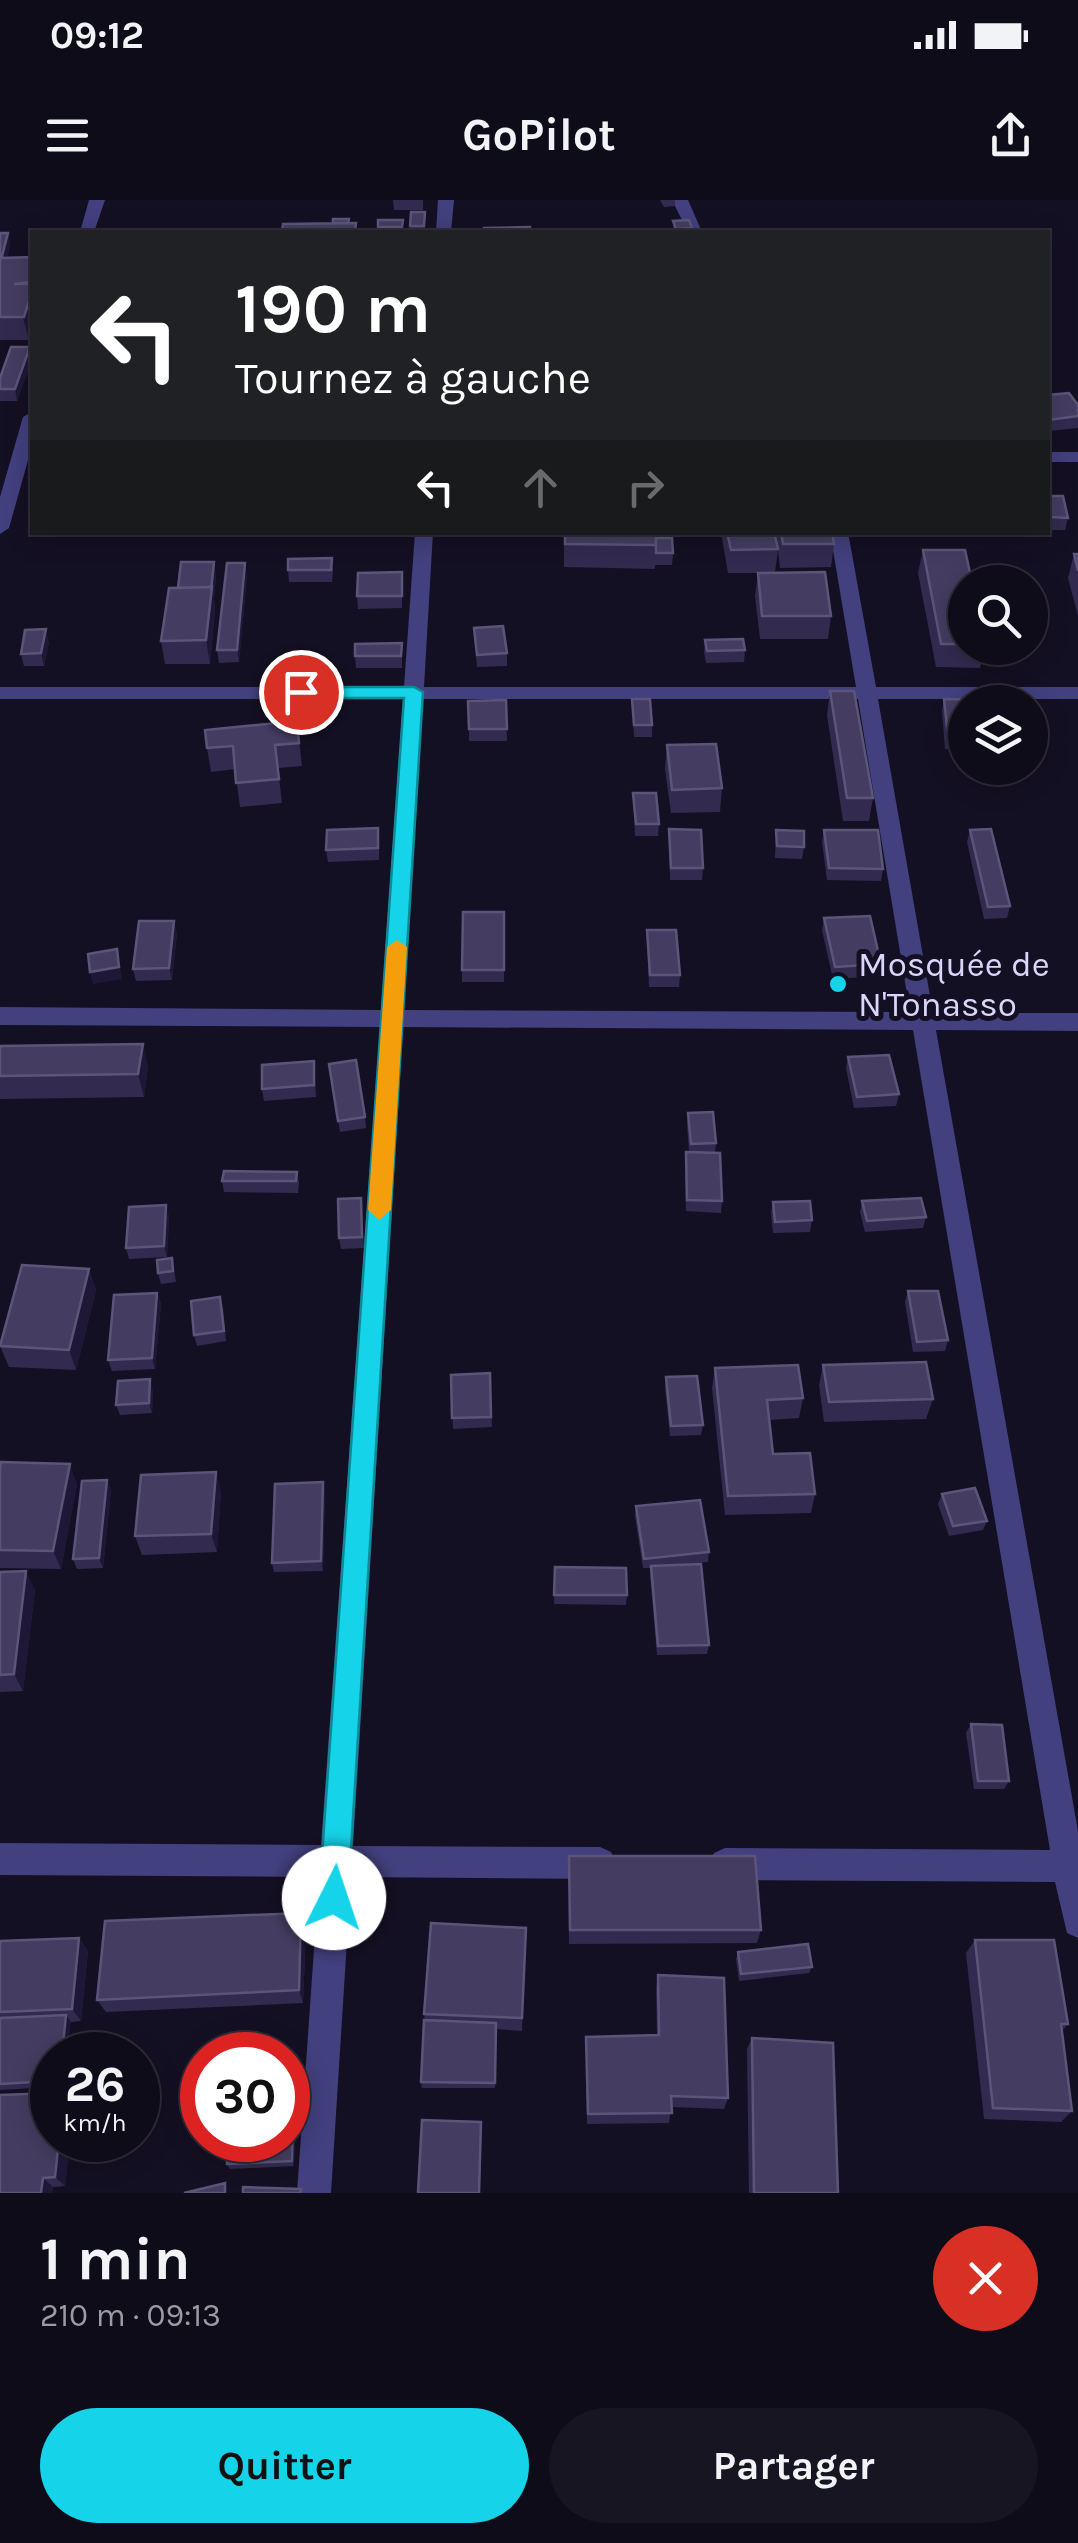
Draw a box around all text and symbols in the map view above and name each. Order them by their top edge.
text: 09:12 [50,13,144,58]
icon: menu [40,108,95,163]
icon: share [983,108,1038,163]
text: GoPilot [462,109,616,161]
text: 190 m [235,268,431,350]
icon: left [70,270,200,400]
text: Tournez à gauche [235,352,591,404]
icon: left [408,460,463,515]
icon: ahead [513,460,568,515]
icon: right [618,460,673,515]
map controls [948,565,1048,785]
button: search [948,565,1048,665]
pin [259,650,344,735]
icon: arrive [274,665,329,720]
button: layers [948,685,1048,785]
place label: Mosquée de N'Tonasso [858,944,1050,1025]
marker: Mosquée de N'Tonasso [827,973,849,995]
position arrow [282,1846,386,1950]
speed limit sign: 30 [180,2032,310,2162]
text: 26 [65,2055,125,2114]
text: km/h [63,2108,127,2137]
text: 1 min [40,2224,191,2294]
button: close [933,2226,1038,2331]
text: 210 m · 09:13 [40,2297,221,2334]
button: Quitter [40,2408,529,2523]
button: Partager [549,2408,1038,2523]

